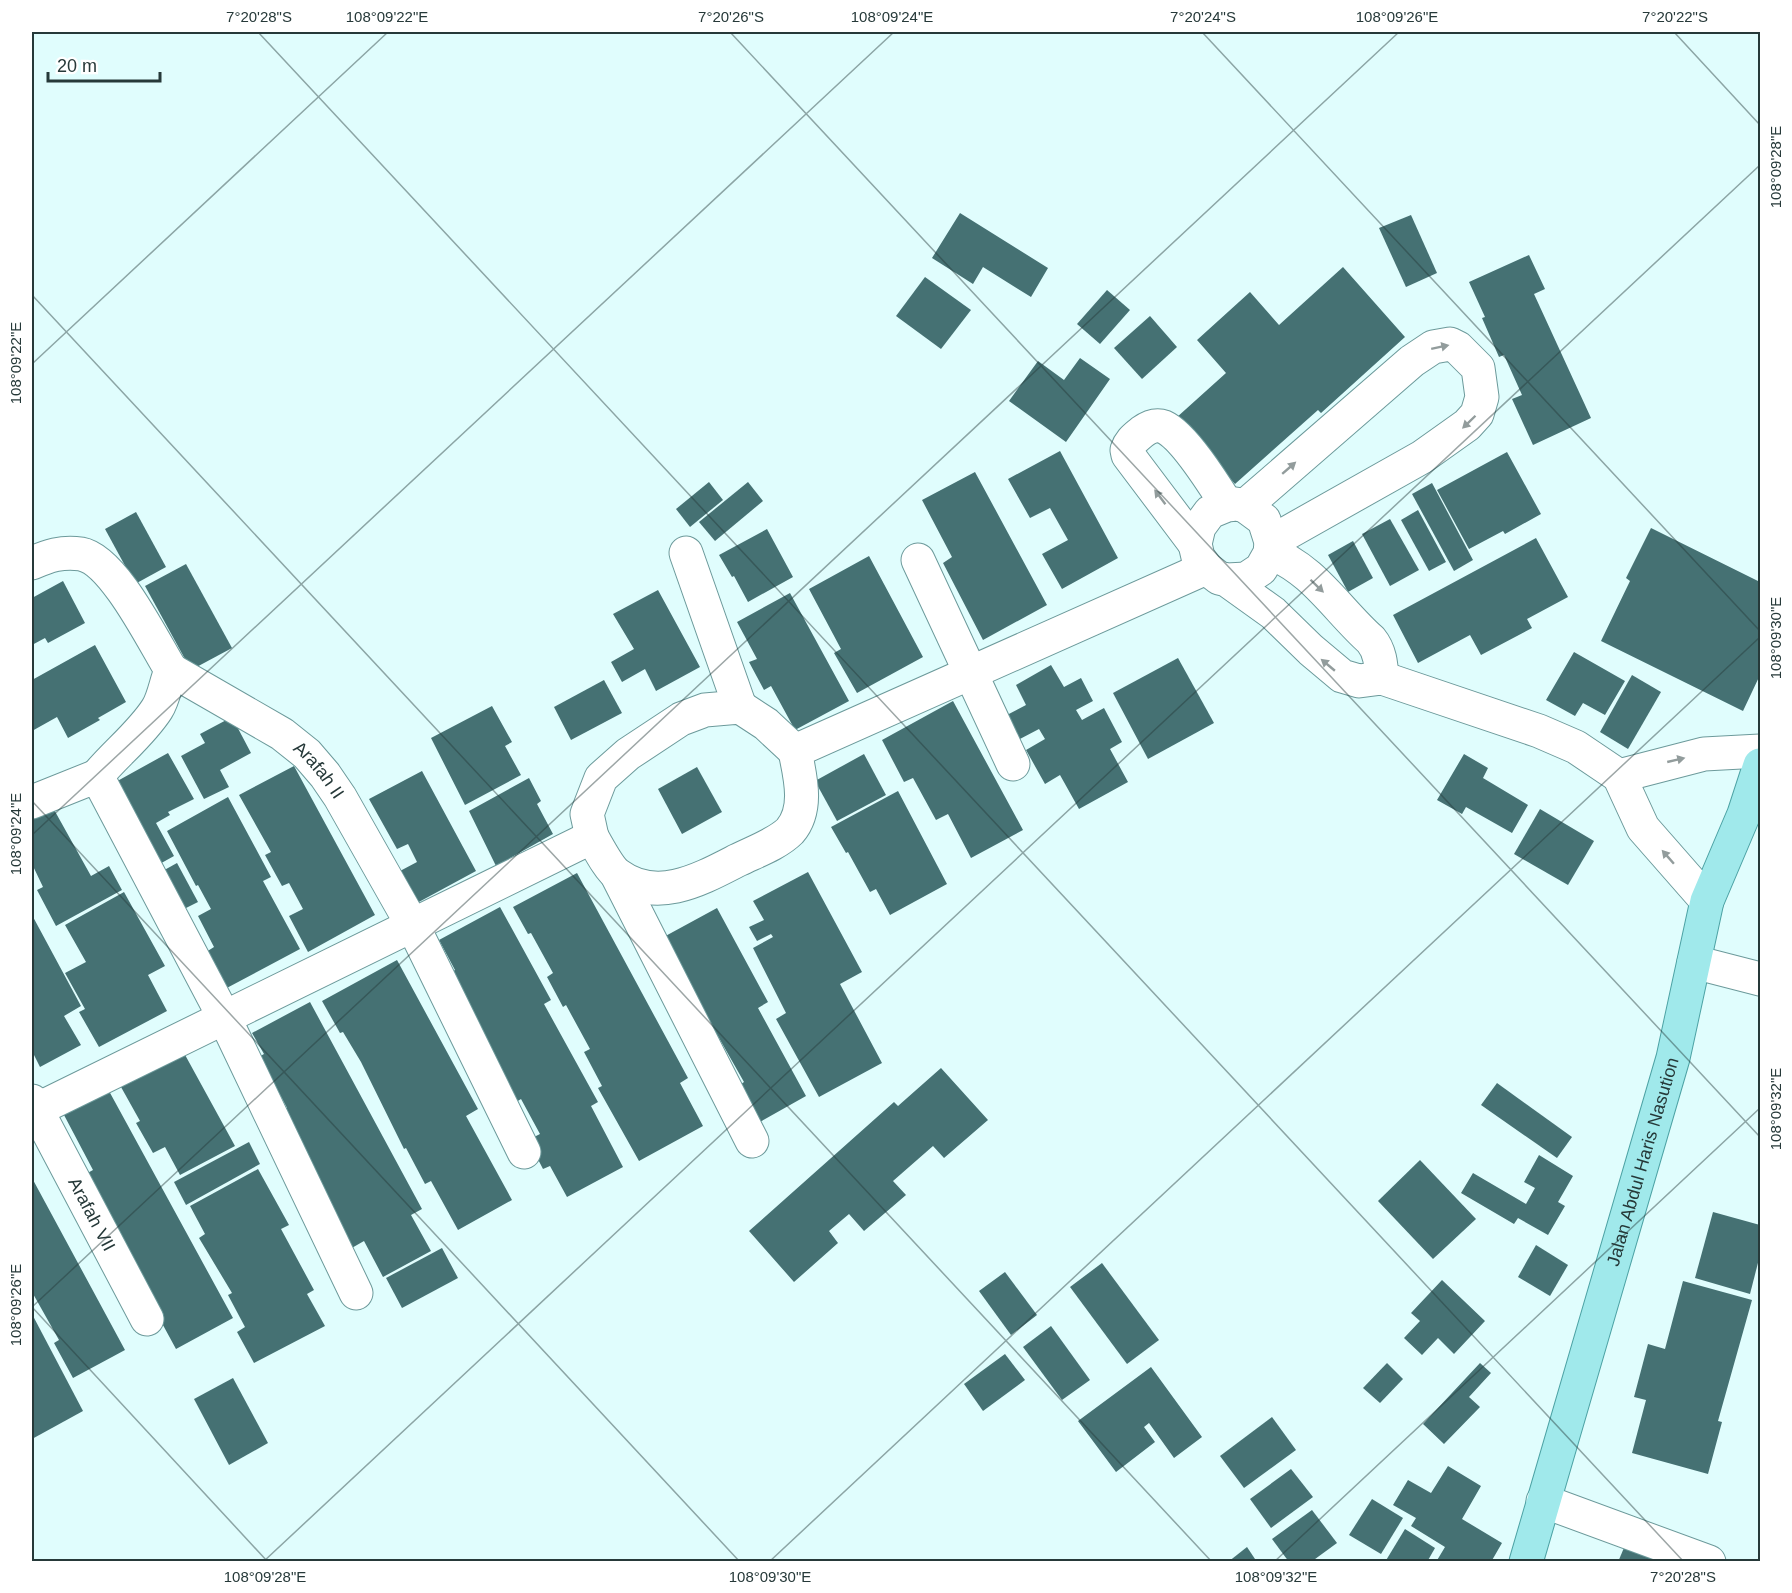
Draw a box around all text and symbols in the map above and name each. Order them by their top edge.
text: 7°20'28"S [226,8,292,25]
text: 108°09'22"E [346,8,428,25]
text: 7°20'26"S [698,8,764,25]
text: 108°09'24"E [851,8,933,25]
text: 7°20'24"S [1170,8,1236,25]
text: 108°09'26"E [1356,8,1438,25]
text: 7°20'22"S [1642,8,1708,25]
scale bar [48,45,160,83]
text: 20 m [57,56,97,76]
text: 108°09'28"E [1767,126,1784,208]
text: 108°09'22"E [7,322,24,404]
one-way arrow [1431,341,1449,351]
one-way arrow [1461,415,1476,429]
one-way arrow [1281,462,1296,475]
one-way arrow [1155,490,1167,505]
one-way arrow [1310,579,1324,593]
text: 108°09'30"E [1767,597,1784,679]
one-way arrow [1321,659,1336,672]
street label: Arafah II [290,737,348,802]
one-way arrow [1667,755,1685,765]
text: 108°09'24"E [7,793,24,875]
one-way arrow [1662,849,1675,865]
street label: Jalan Abdul Haris Nasution [1603,1055,1683,1268]
text: 108°09'32"E [1767,1068,1784,1150]
street label: Arafah VII [64,1174,119,1254]
text: 108°09'26"E [7,1264,24,1346]
text: 108°09'28"E [224,1568,306,1585]
text: 108°09'30"E [729,1568,811,1585]
text: 108°09'32"E [1235,1568,1317,1585]
text: 7°20'28"S [1650,1568,1716,1585]

